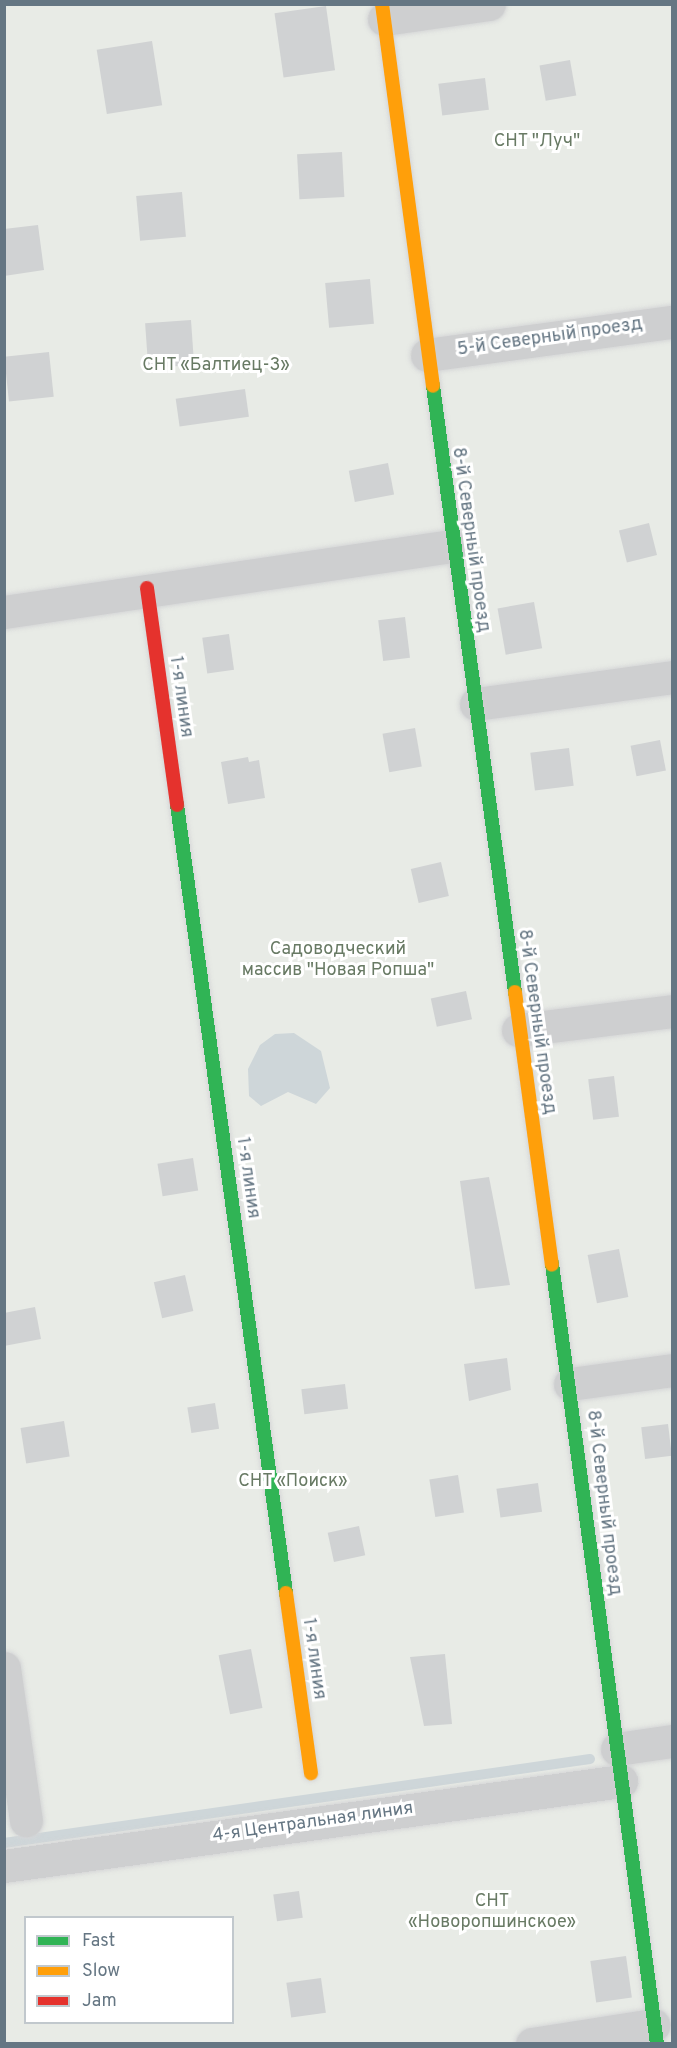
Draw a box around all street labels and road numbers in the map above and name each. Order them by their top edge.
street label: 5-й Северный проезд [456,314,644,362]
street label: 8-й Северный проезд [446,446,494,634]
street label: 1-я линия [164,655,196,739]
street label: 8-й Северный проезд [512,928,560,1116]
street label: 1-я линия [231,1136,263,1220]
street label: 8-й Северный проезд [581,1409,625,1597]
street label: 1-я линия [297,1617,329,1701]
street label: 4-я Центральная линия [211,1798,415,1848]

